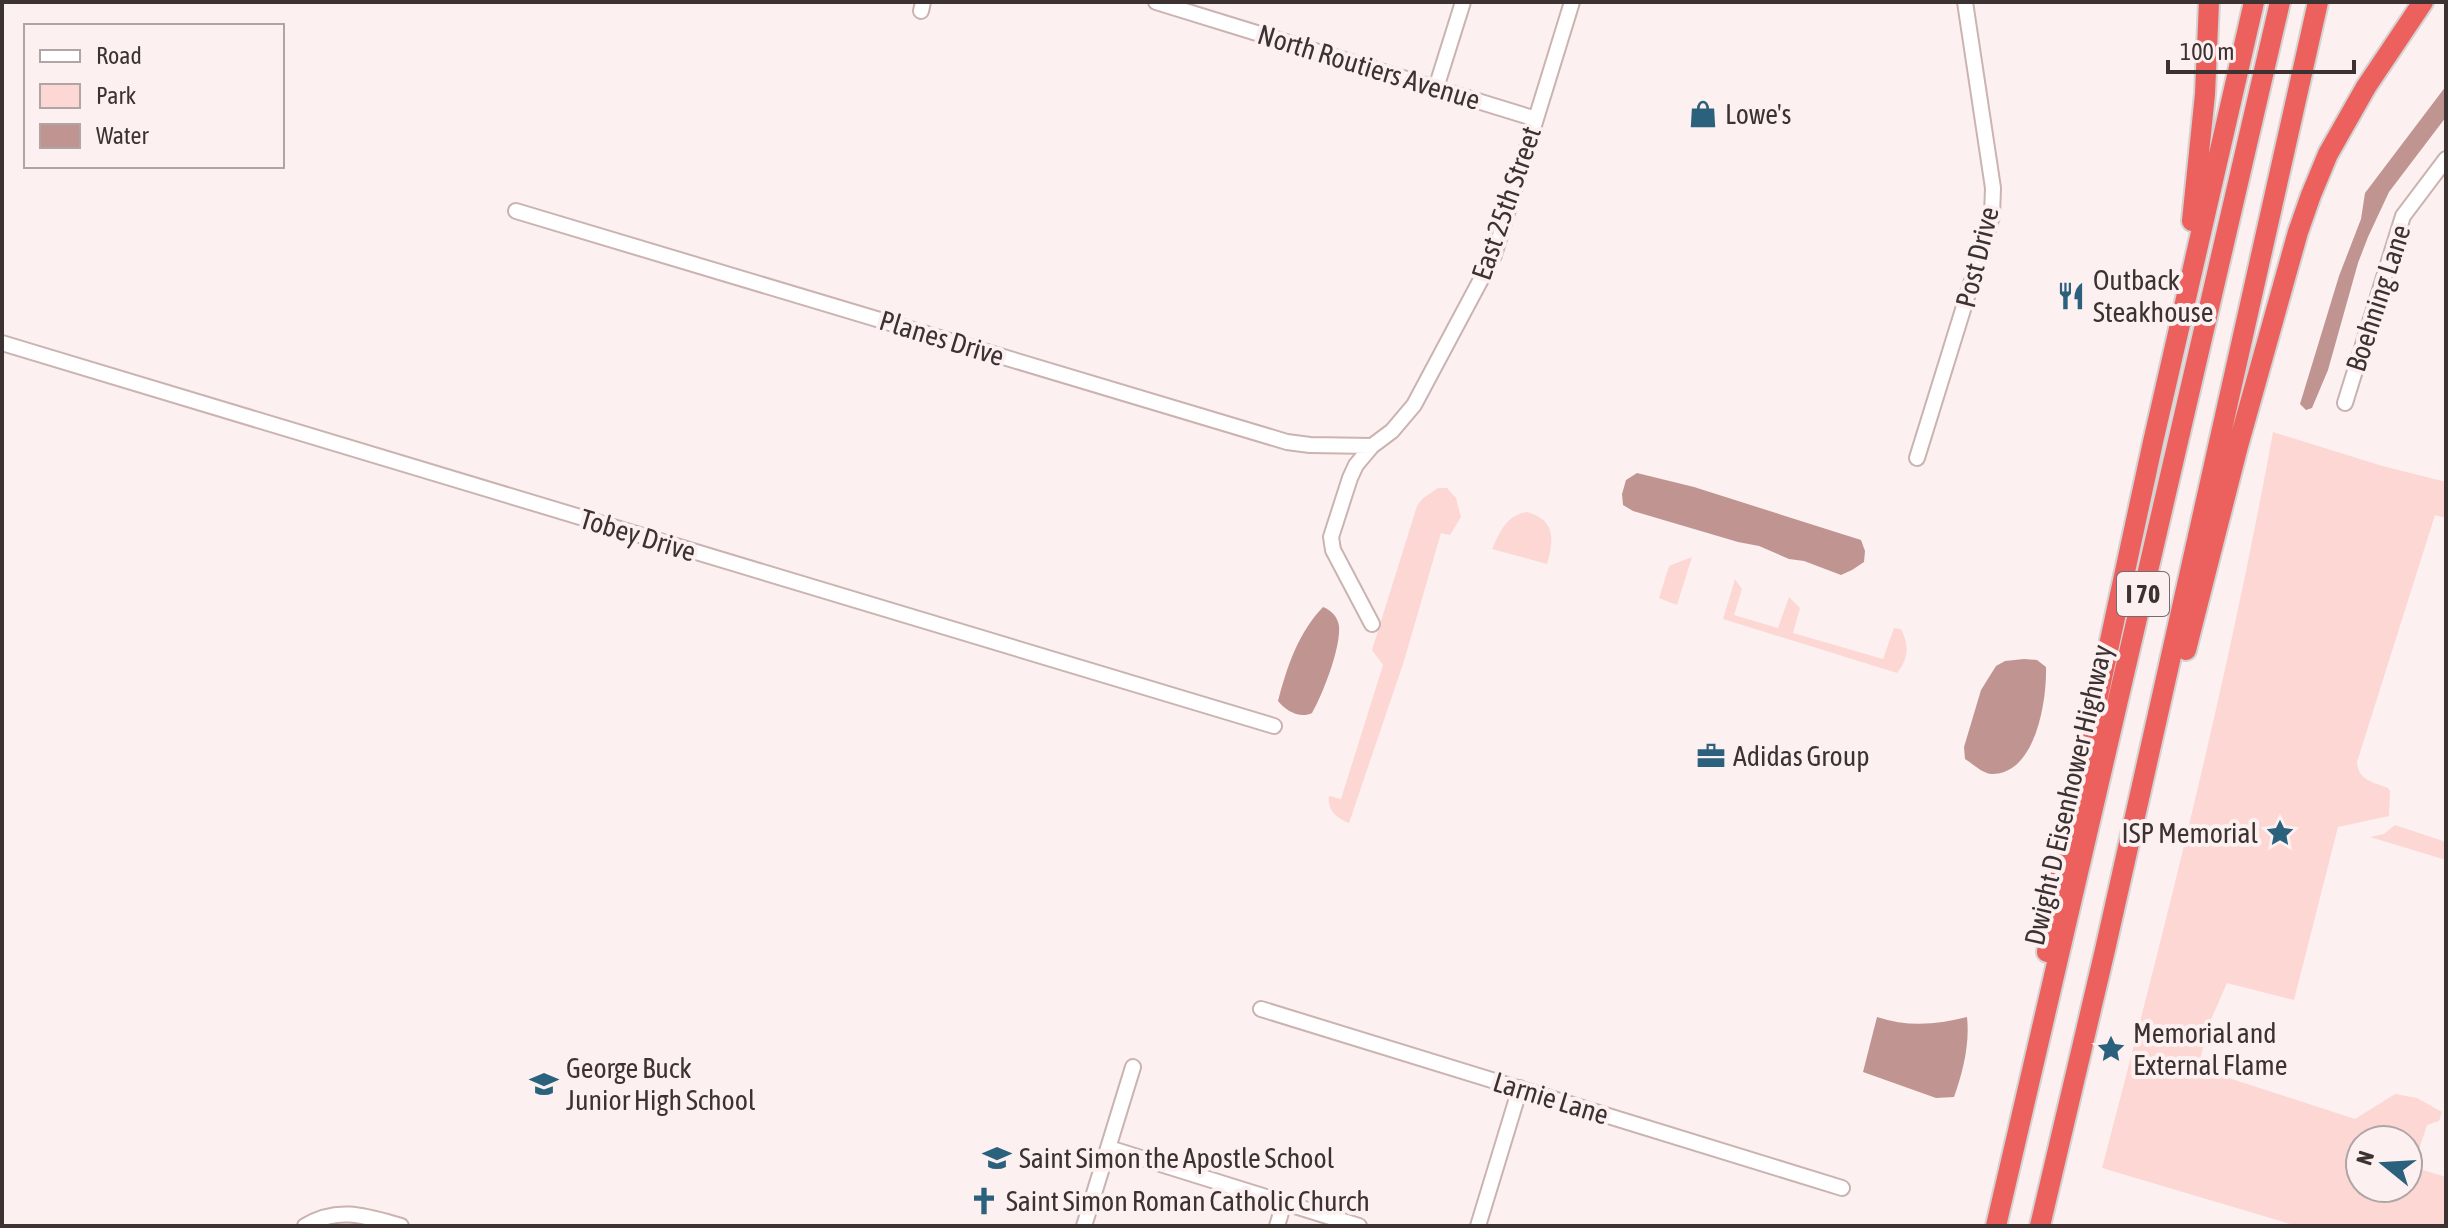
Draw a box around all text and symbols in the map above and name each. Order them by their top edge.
street label: North Routiers Avenue [1254,18,1484,116]
legend [24,24,284,168]
scale bar [2168,24,2354,74]
text: 100 m [2180,38,2234,65]
text: Road [96,42,142,69]
text: Park [96,82,137,109]
place label: Lowe's [1725,98,1792,130]
shop icon: Lowe's [1688,99,1718,129]
text: Water [96,122,149,149]
street label: East 25th Street [1465,122,1547,284]
street label: Post Drive [1949,203,2005,311]
street label: Boehning Lane [2339,221,2417,375]
place label: Outback Steakhouse [2093,264,2213,328]
restaurant icon: Outback Steakhouse [2056,281,2086,311]
street label: Planes Drive [876,304,1008,372]
street label: Tobey Drive [576,502,700,568]
road number: I 70 [2117,572,2169,616]
street label: Dwight D Eisenhower Highway [2018,642,2118,948]
place label: Adidas Group [1733,740,1870,772]
office icon: Adidas Group [1696,741,1726,771]
place label: ISP Memorial [2122,817,2259,849]
place icon: ISP Memorial [2265,818,2295,848]
place label: Memorial and External Flame [2133,1017,2287,1081]
place icon: Memorial and External Flame [2096,1034,2126,1064]
place label: George Buck Junior High School [566,1052,756,1116]
street label: Larnie Lane [1489,1065,1613,1131]
school or university icon: George Buck Junior High School [529,1069,559,1099]
north arrow [2344,1124,2424,1204]
place label: Saint Simon the Apostle School [1019,1142,1335,1174]
school or university icon: Saint Simon the Apostle School [982,1143,1012,1173]
text: N [2351,1148,2379,1168]
place label: Saint Simon Roman Catholic Church [1006,1185,1370,1217]
church icon: Saint Simon Roman Catholic Church [969,1186,999,1216]

